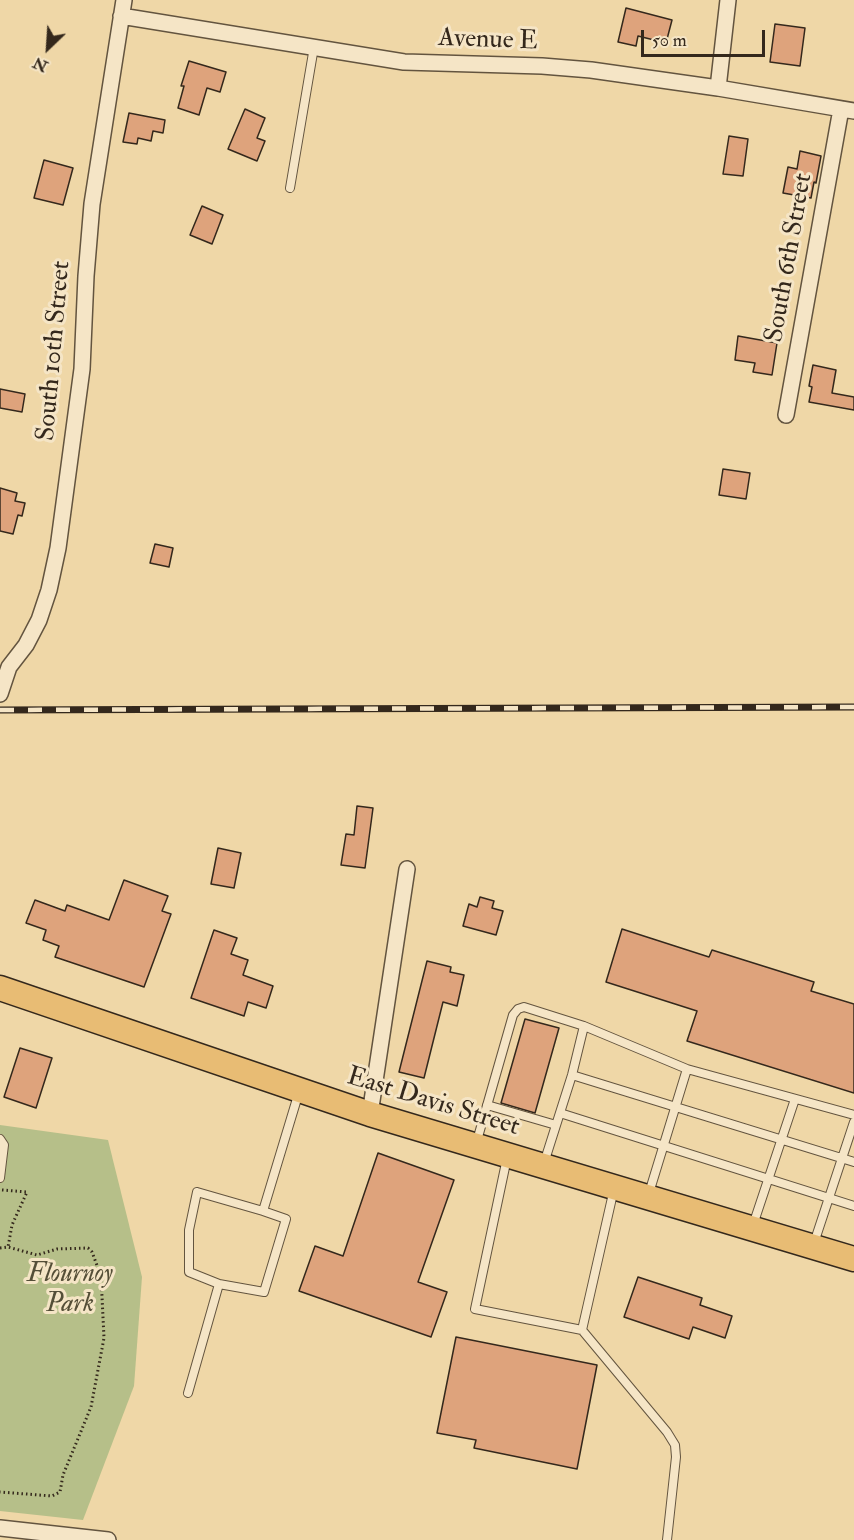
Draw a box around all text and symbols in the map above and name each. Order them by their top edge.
north arrow [18,18,78,78]
scale bar [644,18,768,56]
street label: Avenue E [438,24,538,58]
text: 50 m [652,29,687,52]
text: N [30,52,51,76]
street label: South 6th Street [760,171,820,345]
street label: South 10th Street [32,260,78,442]
street label: East Davis Street [343,1062,523,1144]
park label: Flournoy Park [27,1259,113,1320]

